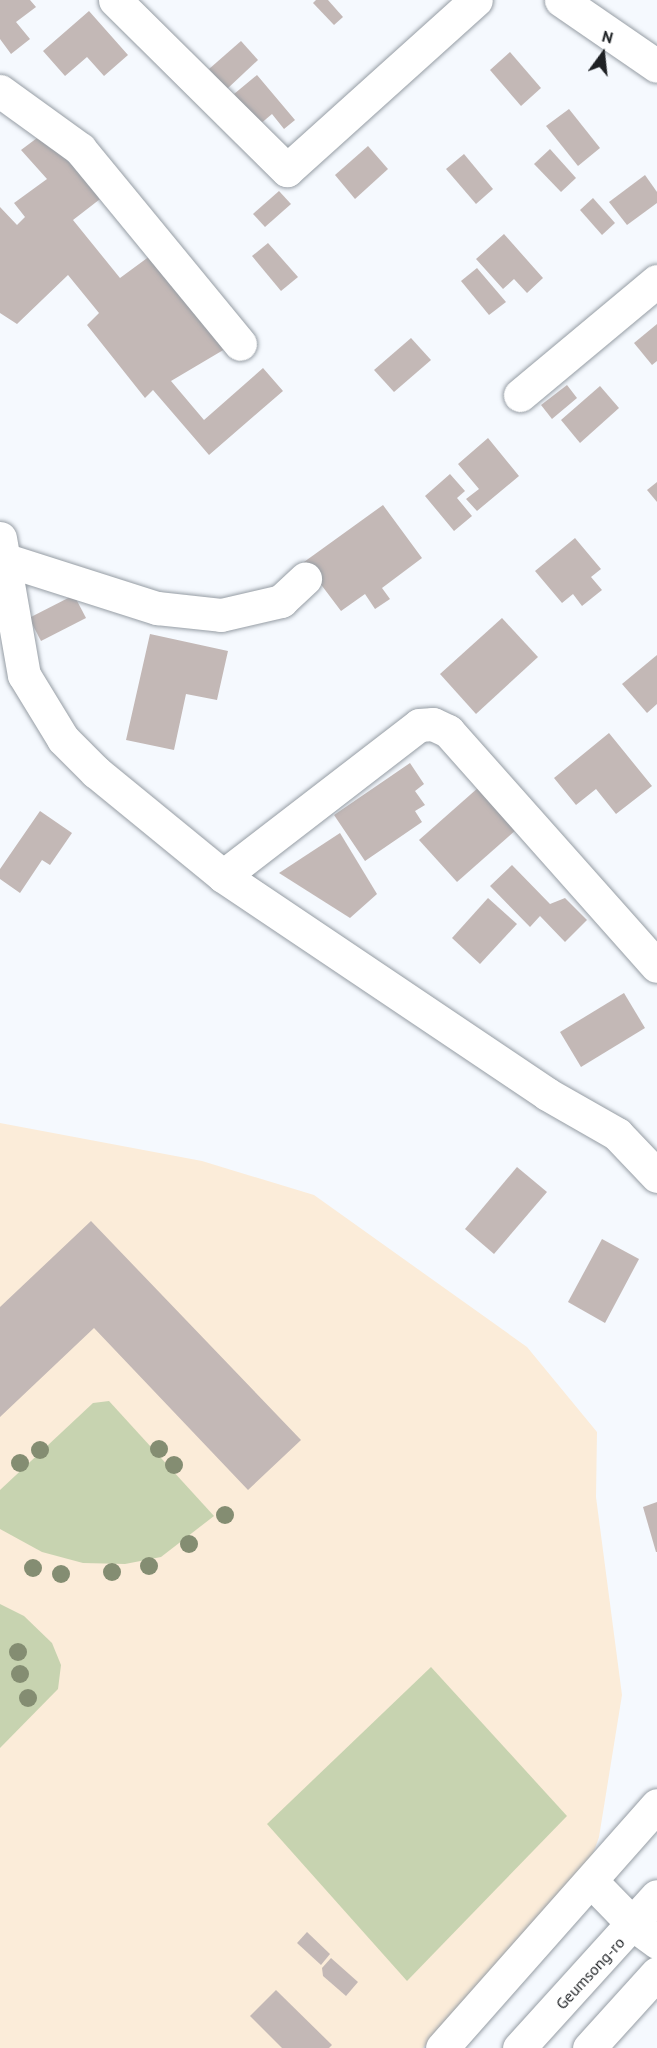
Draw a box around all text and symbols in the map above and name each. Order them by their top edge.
north arrow [573,24,633,84]
text: N [600,26,615,48]
street label: Geumsong-ro [552,1933,628,2013]

